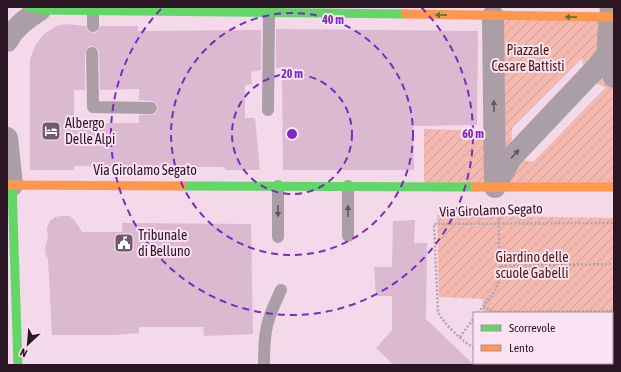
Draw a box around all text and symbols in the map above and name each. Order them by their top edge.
one-way arrow [434,12,447,18]
text: 40 m [321,13,344,27]
one-way arrow [565,13,577,20]
park label: Piazzale Cesare Battisti [491,42,565,74]
text: 20 m [281,67,303,81]
one-way arrow [490,100,497,112]
place label: Albergo Delle Alpi [65,115,115,147]
hotel icon: Albergo Delle Alpi [40,120,62,142]
centre of rings [285,127,299,141]
text: 60 m [462,127,484,141]
one-way arrow [510,149,520,159]
street label: Via Girolamo Segato [93,162,197,178]
street label: Via Girolamo Segato [439,200,543,220]
one-way arrow [345,204,351,217]
one-way arrow [275,205,281,218]
place label: Tribunale di Belluno [138,227,190,259]
public building icon: Tribunale di Belluno [113,232,135,254]
park label: Giardino delle scuole Gabelli [495,249,569,281]
legend [473,312,613,364]
text: Scorrevole [509,321,556,335]
north arrow [8,324,48,364]
text: Lento [509,341,534,355]
text: N [18,346,29,360]

